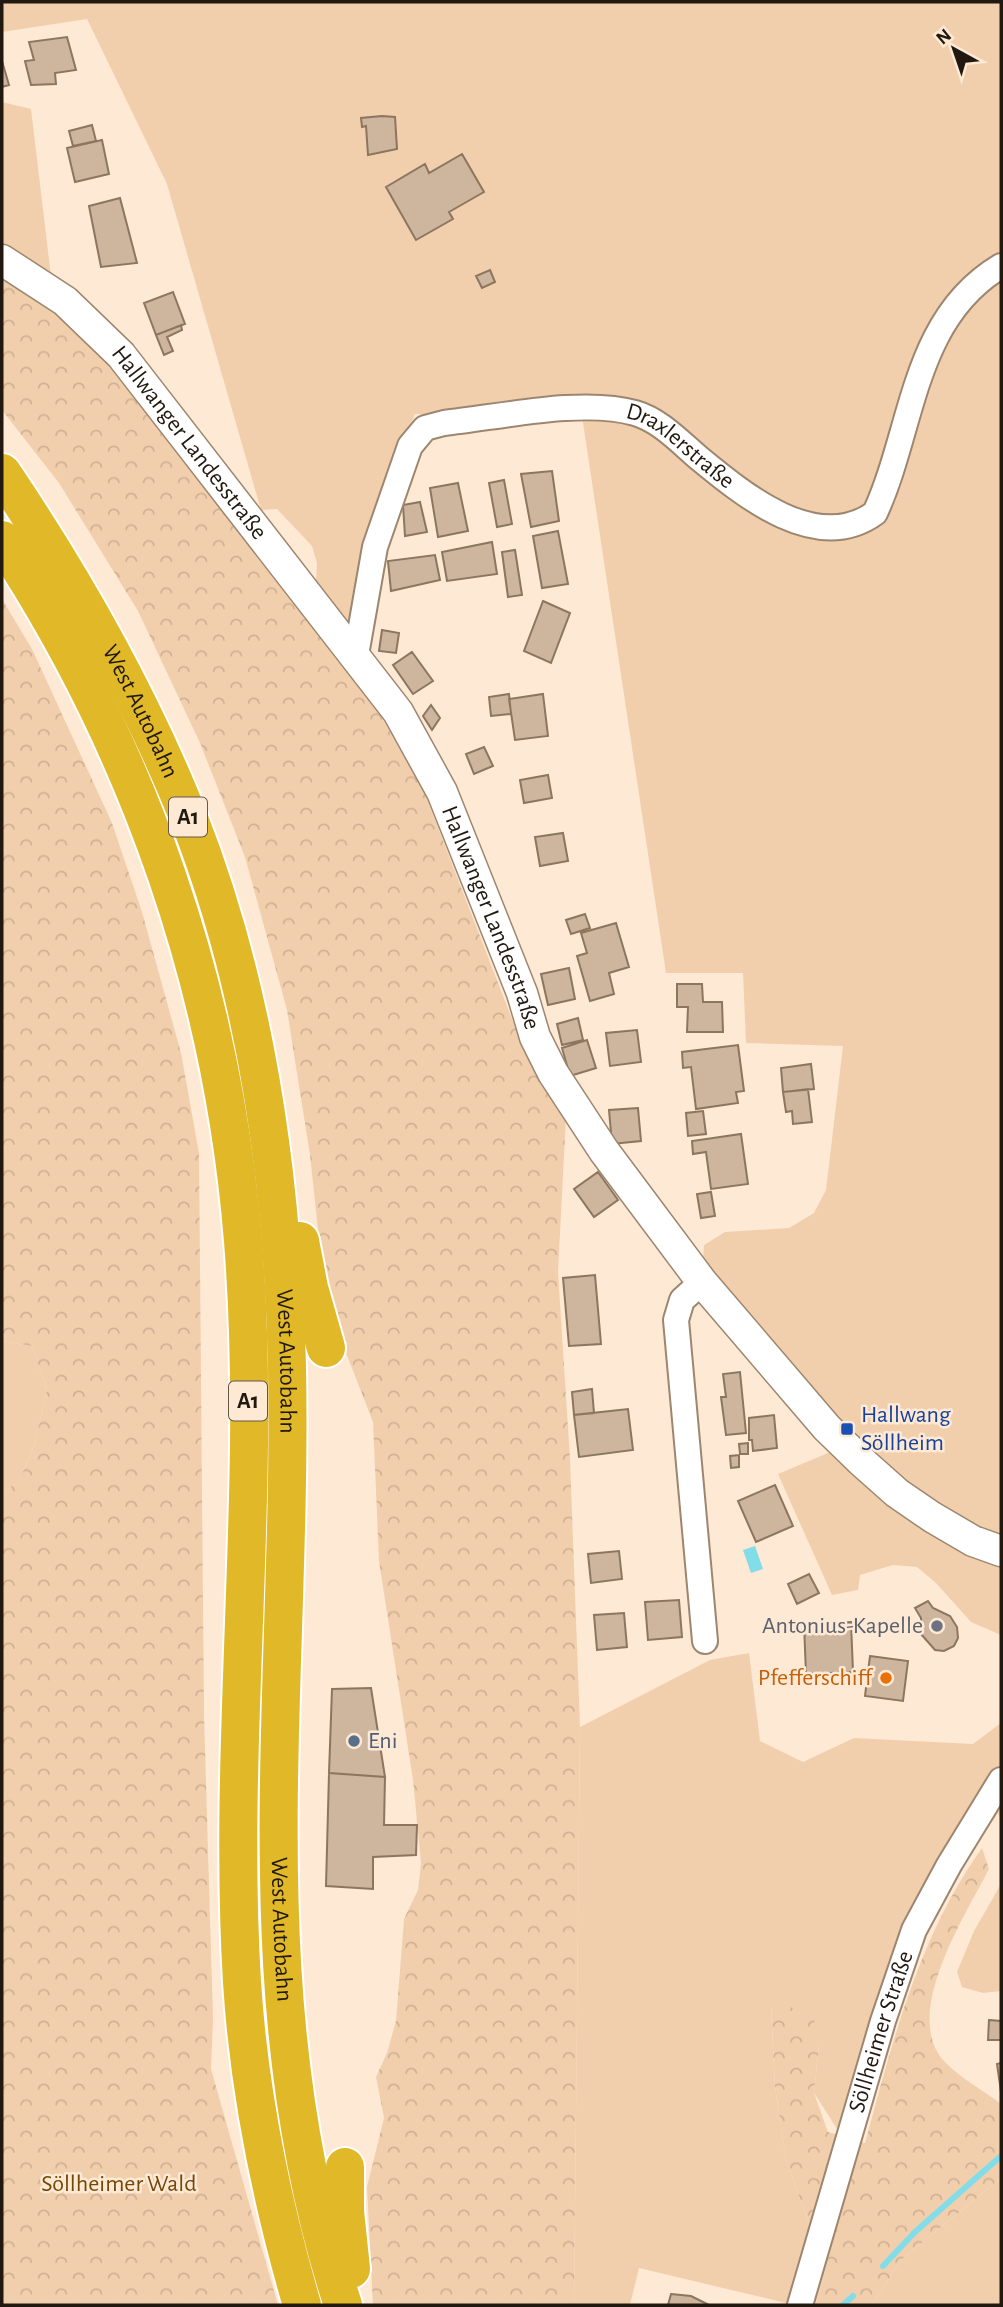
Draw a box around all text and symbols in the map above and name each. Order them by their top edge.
north arrow [919,14,989,84]
text: N [933,26,955,49]
street label: Hallwanger Landesstraße [107,342,271,544]
street label: Draxlerstraße [624,399,739,493]
street label: West Autobahn [97,641,183,782]
road number: A1 [169,797,207,836]
street label: Hallwanger Landesstraße [437,802,544,1032]
street label: West Autobahn [272,1288,299,1434]
road number: A1 [229,1382,267,1420]
place label: Hallwang Söllheim [861,1403,951,1455]
marker: Hallwang Söllheim [839,1421,855,1437]
place label: Antonius-Kapelle [762,1614,923,1638]
marker: Antonius-Kapelle [929,1618,945,1634]
place label: Pfefferschiff [758,1666,874,1690]
marker: Pfefferschiff [878,1670,894,1686]
place label: Eni [368,1729,398,1753]
marker: Eni [346,1733,362,1749]
street label: West Autobahn [267,1857,297,2002]
street label: Söllheimer Straße [845,1948,918,2115]
park label: Söllheimer Wald [41,2172,197,2196]

